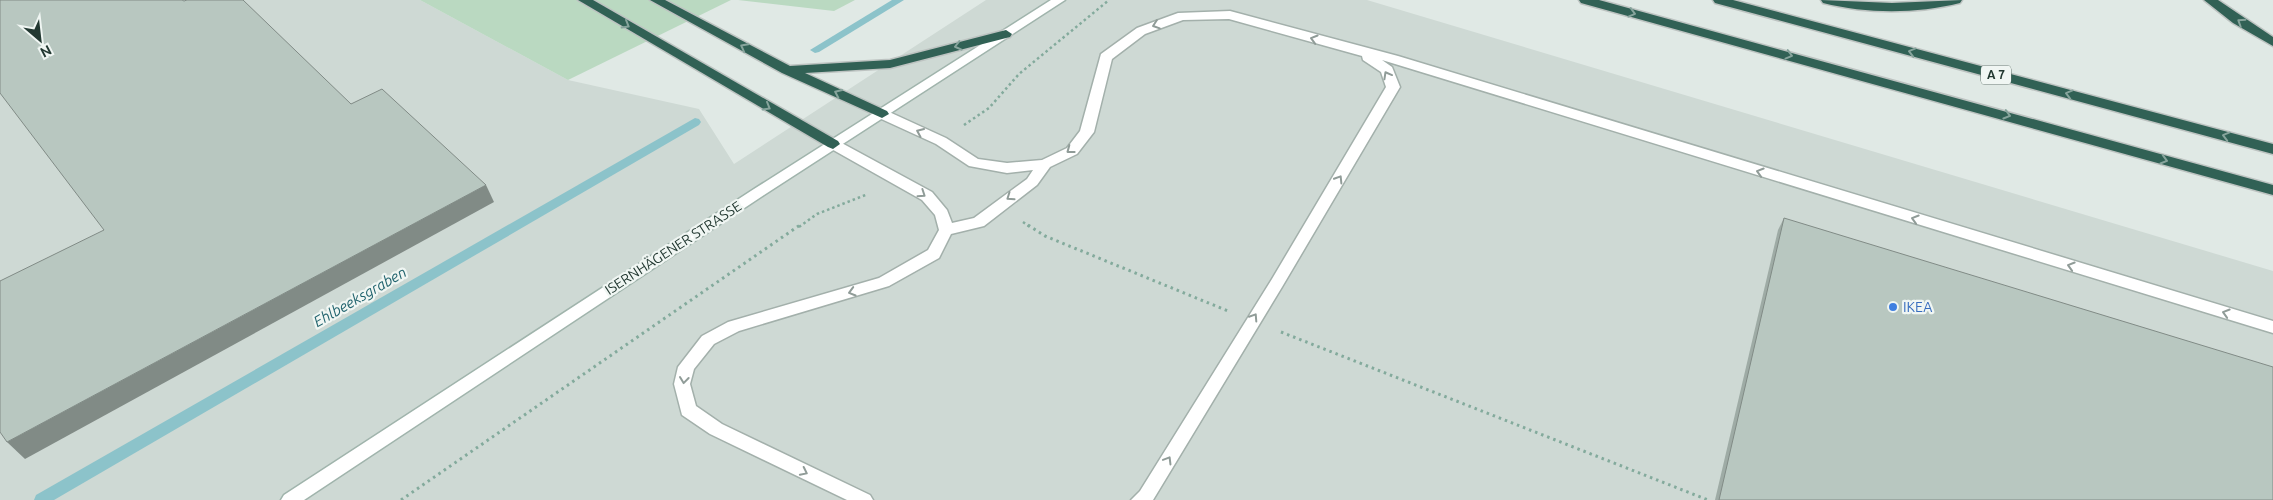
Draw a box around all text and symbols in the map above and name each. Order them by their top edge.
one-way arrow [1627,7,1636,18]
north arrow [15,15,65,65]
one-way arrow [621,18,630,28]
one-way arrow [2237,19,2246,29]
one-way arrow [1152,20,1161,30]
one-way arrow [1309,34,1318,45]
one-way arrow [954,40,963,51]
text: N [38,42,54,61]
one-way arrow [741,43,750,53]
one-way arrow [1908,47,1916,58]
one-way arrow [1784,50,1792,60]
road number: A 7 [1981,66,2011,84]
one-way arrow [1384,71,1394,80]
one-way arrow [834,89,843,100]
one-way arrow [2065,90,2073,100]
one-way arrow [761,100,770,110]
one-way arrow [2003,110,2011,120]
one-way arrow [916,127,925,138]
one-way arrow [2222,132,2230,142]
one-way arrow [1066,144,1075,153]
one-way arrow [2159,154,2167,164]
one-way arrow [1756,168,1764,178]
one-way arrow [1333,175,1342,184]
one-way arrow [917,187,926,197]
one-way arrow [1007,191,1016,200]
street label: ISERNHÄGENER STRASSE [602,198,744,298]
one-way arrow [1912,215,1920,225]
one-way arrow [2067,262,2075,272]
water label: Ehlbeeksgraben [310,263,409,330]
one-way arrow [849,286,857,296]
place label: IKEA [1903,299,1932,315]
marker: IKEA [1887,301,1899,313]
one-way arrow [2223,309,2231,319]
one-way arrow [1248,314,1258,323]
one-way arrow [679,377,690,385]
one-way arrow [1161,457,1171,466]
one-way arrow [799,466,808,476]

